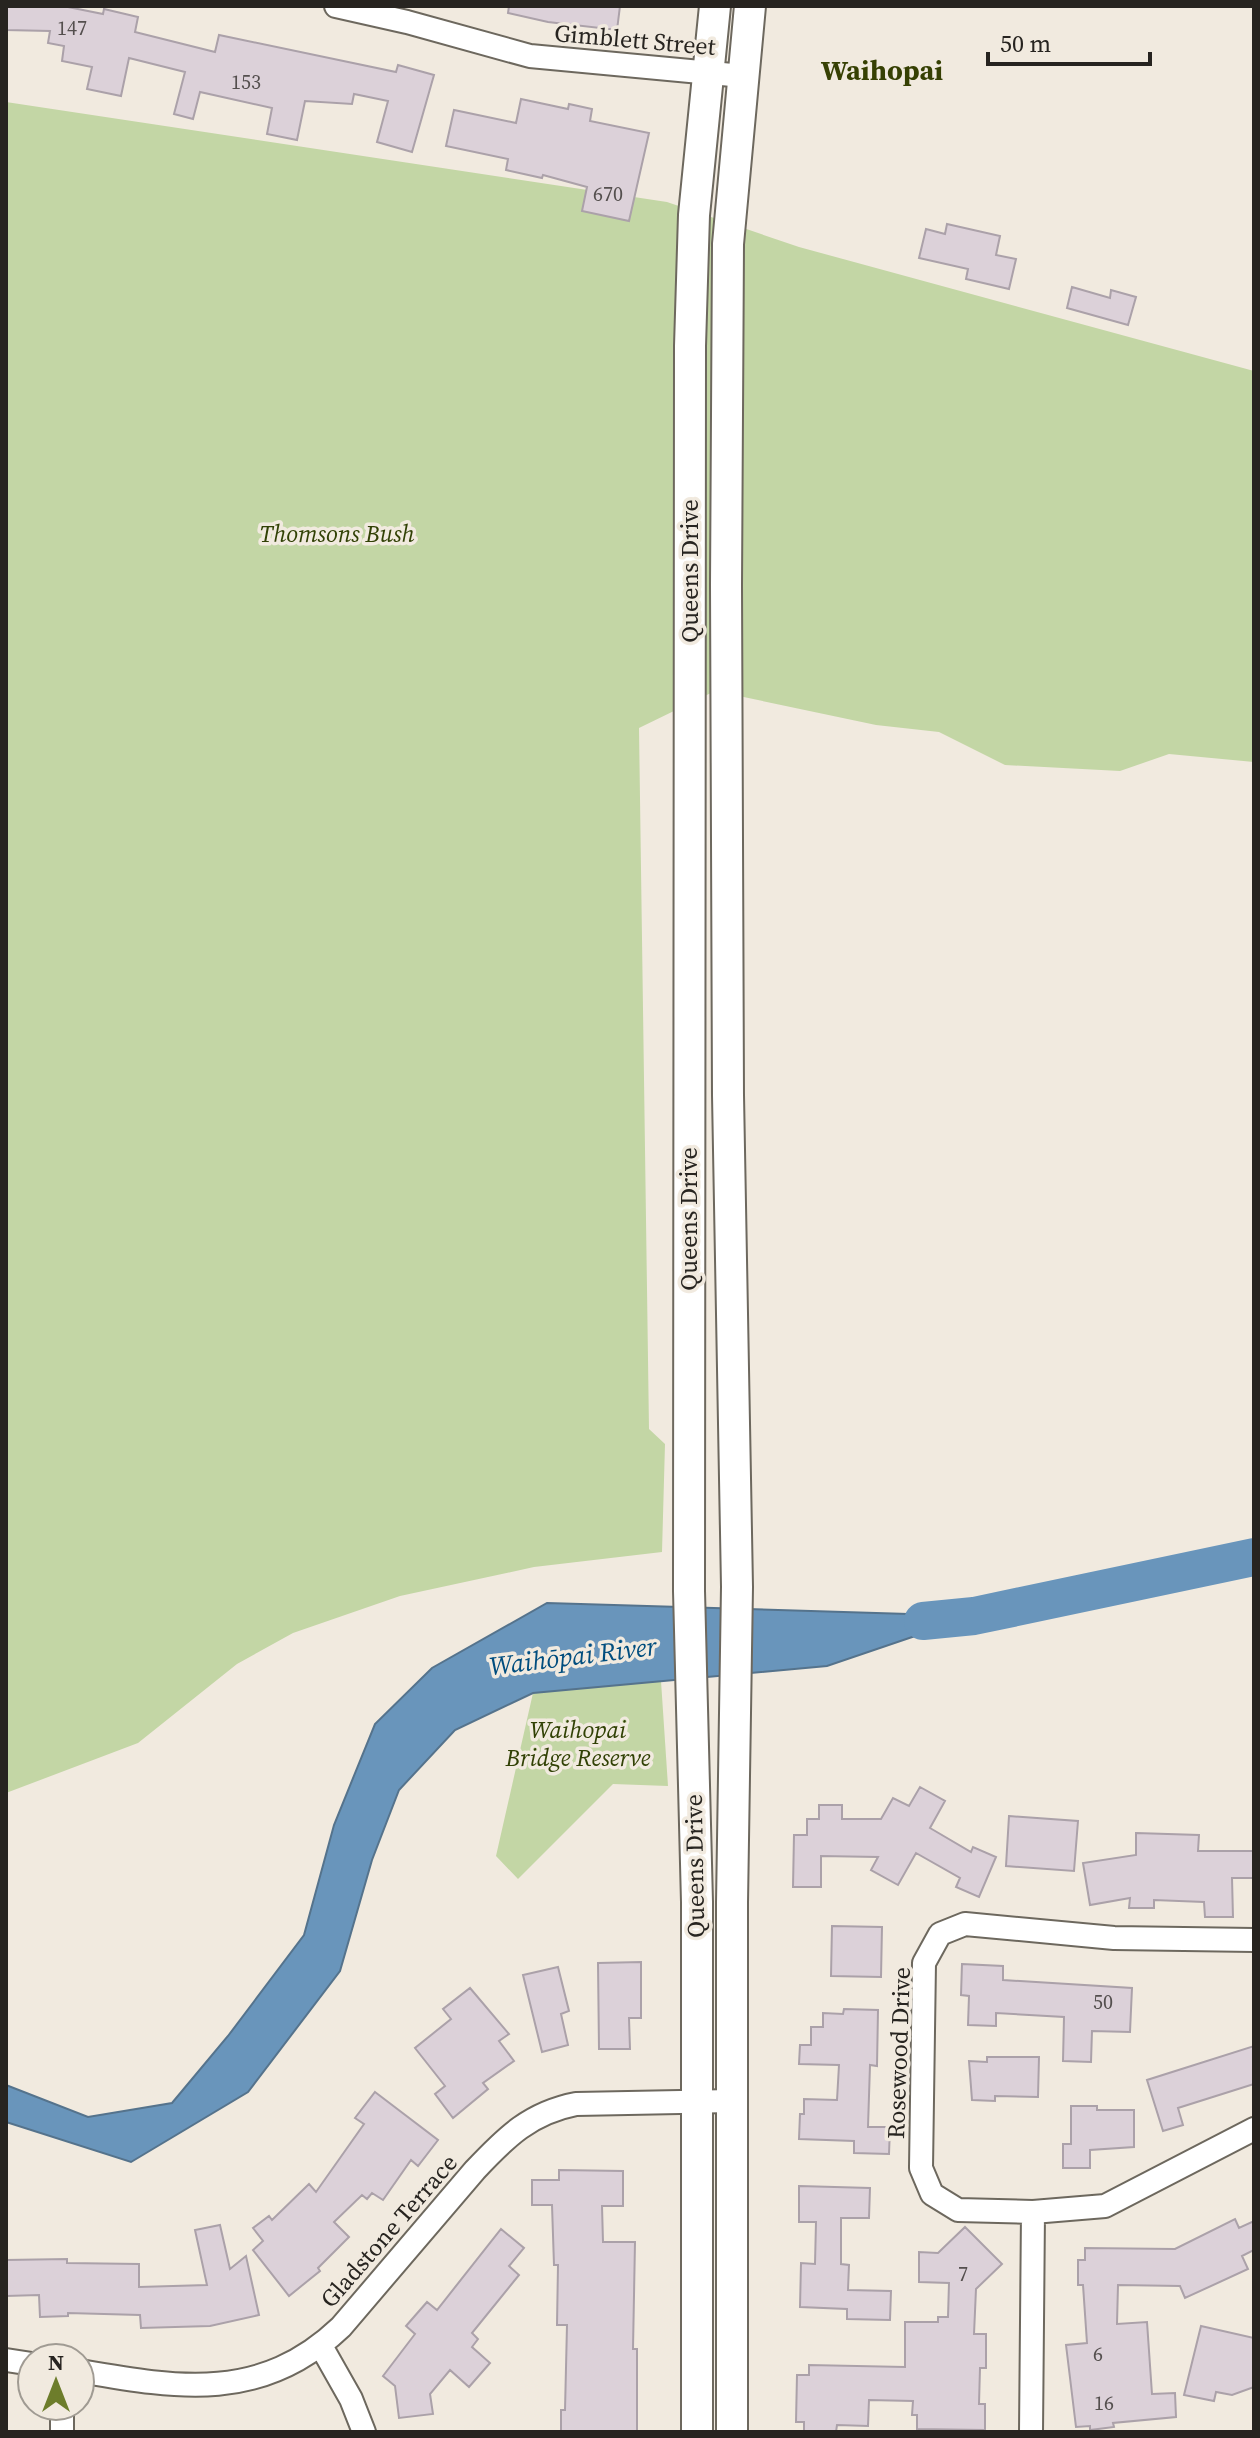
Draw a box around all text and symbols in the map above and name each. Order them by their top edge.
house number: 147 [57,14,87,42]
street label: Gimblett Street [553,16,717,63]
scale bar [988,16,1150,66]
text: 50 m [1000,27,1051,60]
district label: Waihopai [821,51,943,89]
house number: 153 [231,68,261,96]
house number: 670 [593,180,623,208]
street label: Queens Drive [673,499,706,643]
park label: Thomsons Bush [259,517,415,550]
street label: Queens Drive [672,1147,705,1291]
water label: Waihōpai River [487,1628,659,1684]
park label: Waihopai Bridge Reserve [505,1713,651,1774]
street label: Queens Drive [677,1794,712,1938]
street label: Rosewood Drive [879,1966,918,2140]
house number: 50 [1093,1988,1113,2016]
street label: Gladstone Terrace [313,2147,465,2315]
house number: 7 [958,2260,968,2288]
house number: 6 [1093,2340,1103,2368]
north arrow [16,2342,96,2422]
text: N [48,2347,64,2377]
house number: 16 [1094,2389,1114,2417]

